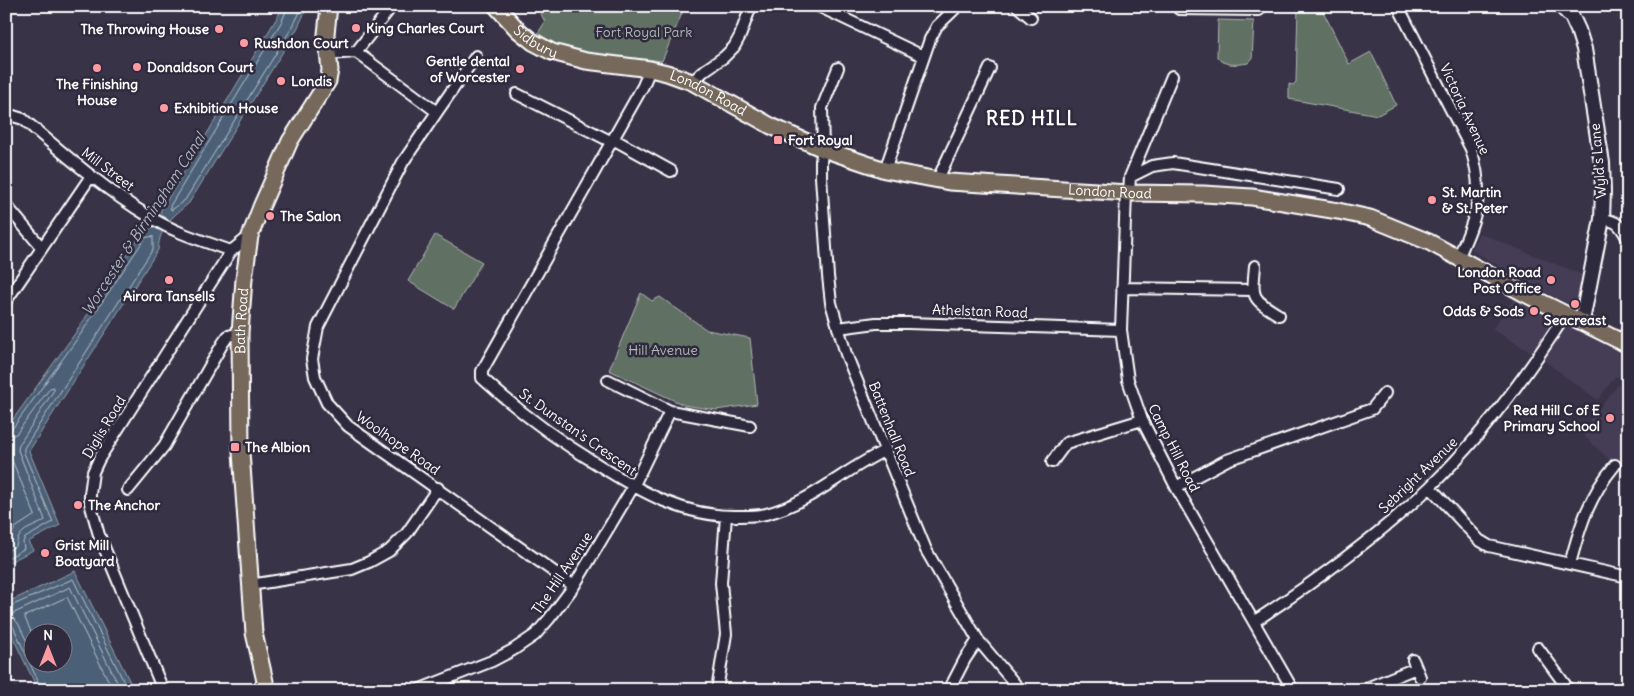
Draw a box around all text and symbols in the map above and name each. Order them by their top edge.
place label: King Charles Court [366,19,484,37]
place label: The Throwing House [80,20,209,38]
street label: Sidbury [510,21,559,62]
marker: King Charles Court [350,22,362,34]
marker: The Throwing House [213,23,225,35]
park label: Fort Royal Park [596,23,692,41]
place label: Rushdon Court [254,34,349,52]
marker: Rushdon Court [238,37,250,49]
place label: Gentle dental of Worcester [426,52,510,86]
place label: Donaldson Court [147,58,254,76]
street label: Victoria Avenue [1436,60,1494,158]
marker: Donaldson Court [131,61,143,73]
marker: The Finishing House [91,62,103,74]
marker: Gentle dental of Worcester [514,63,526,75]
street label: London Road [667,66,750,120]
place label: Londis [291,72,333,90]
place label: The Finishing House [56,75,138,109]
marker: Londis [275,75,287,87]
place label: Exhibition House [174,99,279,117]
marker: Exhibition House [158,102,170,114]
district label: RED HILL [986,106,1078,130]
street label: Wyld's Lane [1586,123,1610,199]
water label: Worcester & Birmingham Canal [77,127,210,319]
place label: Fort Royal [788,131,853,149]
marker: Fort Royal [772,134,784,146]
street label: Mill Street [78,143,138,195]
street label: London Road [1067,180,1152,202]
place label: St. Martin & St. Peter [1442,183,1508,217]
marker: St. Martin & St. Peter [1426,194,1438,206]
place label: The Salon [280,207,341,225]
marker: The Salon [264,210,276,222]
place label: London Road Post Office [1457,263,1542,297]
marker: Airora Tansells [163,274,175,286]
marker: London Road Post Office [1545,274,1557,286]
place label: Airora Tansells [123,287,215,305]
street label: Bath Road [231,287,252,354]
marker: Seacreast [1569,298,1581,310]
street label: Athelstan Road [932,300,1028,322]
place label: Odds & Sods [1443,302,1525,320]
marker: Odds & Sods [1528,305,1540,317]
place label: Seacreast [1544,311,1606,329]
park label: Hill Avenue [628,341,698,359]
street label: Battenhall Road [865,379,919,479]
street label: St. Dunstan's Crescent [516,385,641,480]
street label: Diglis Road [78,392,130,462]
street label: Camp Hill Road [1144,401,1204,495]
place label: Red Hill C of E Primary School [1504,401,1600,435]
street label: Woolhope Road [352,407,444,479]
marker: Red Hill C of E Primary School [1604,412,1616,424]
street label: Sebright Avenue [1375,433,1461,517]
place label: The Albion [245,438,310,456]
marker: The Albion [229,441,241,453]
place label: The Anchor [88,496,160,514]
marker: The Anchor [72,499,84,511]
street label: The Hill Avenue [528,528,596,618]
place label: Grist Mill Boatyard [55,536,115,570]
marker: Grist Mill Boatyard [39,547,51,559]
north arrow [22,624,72,674]
text: N [43,626,53,644]

